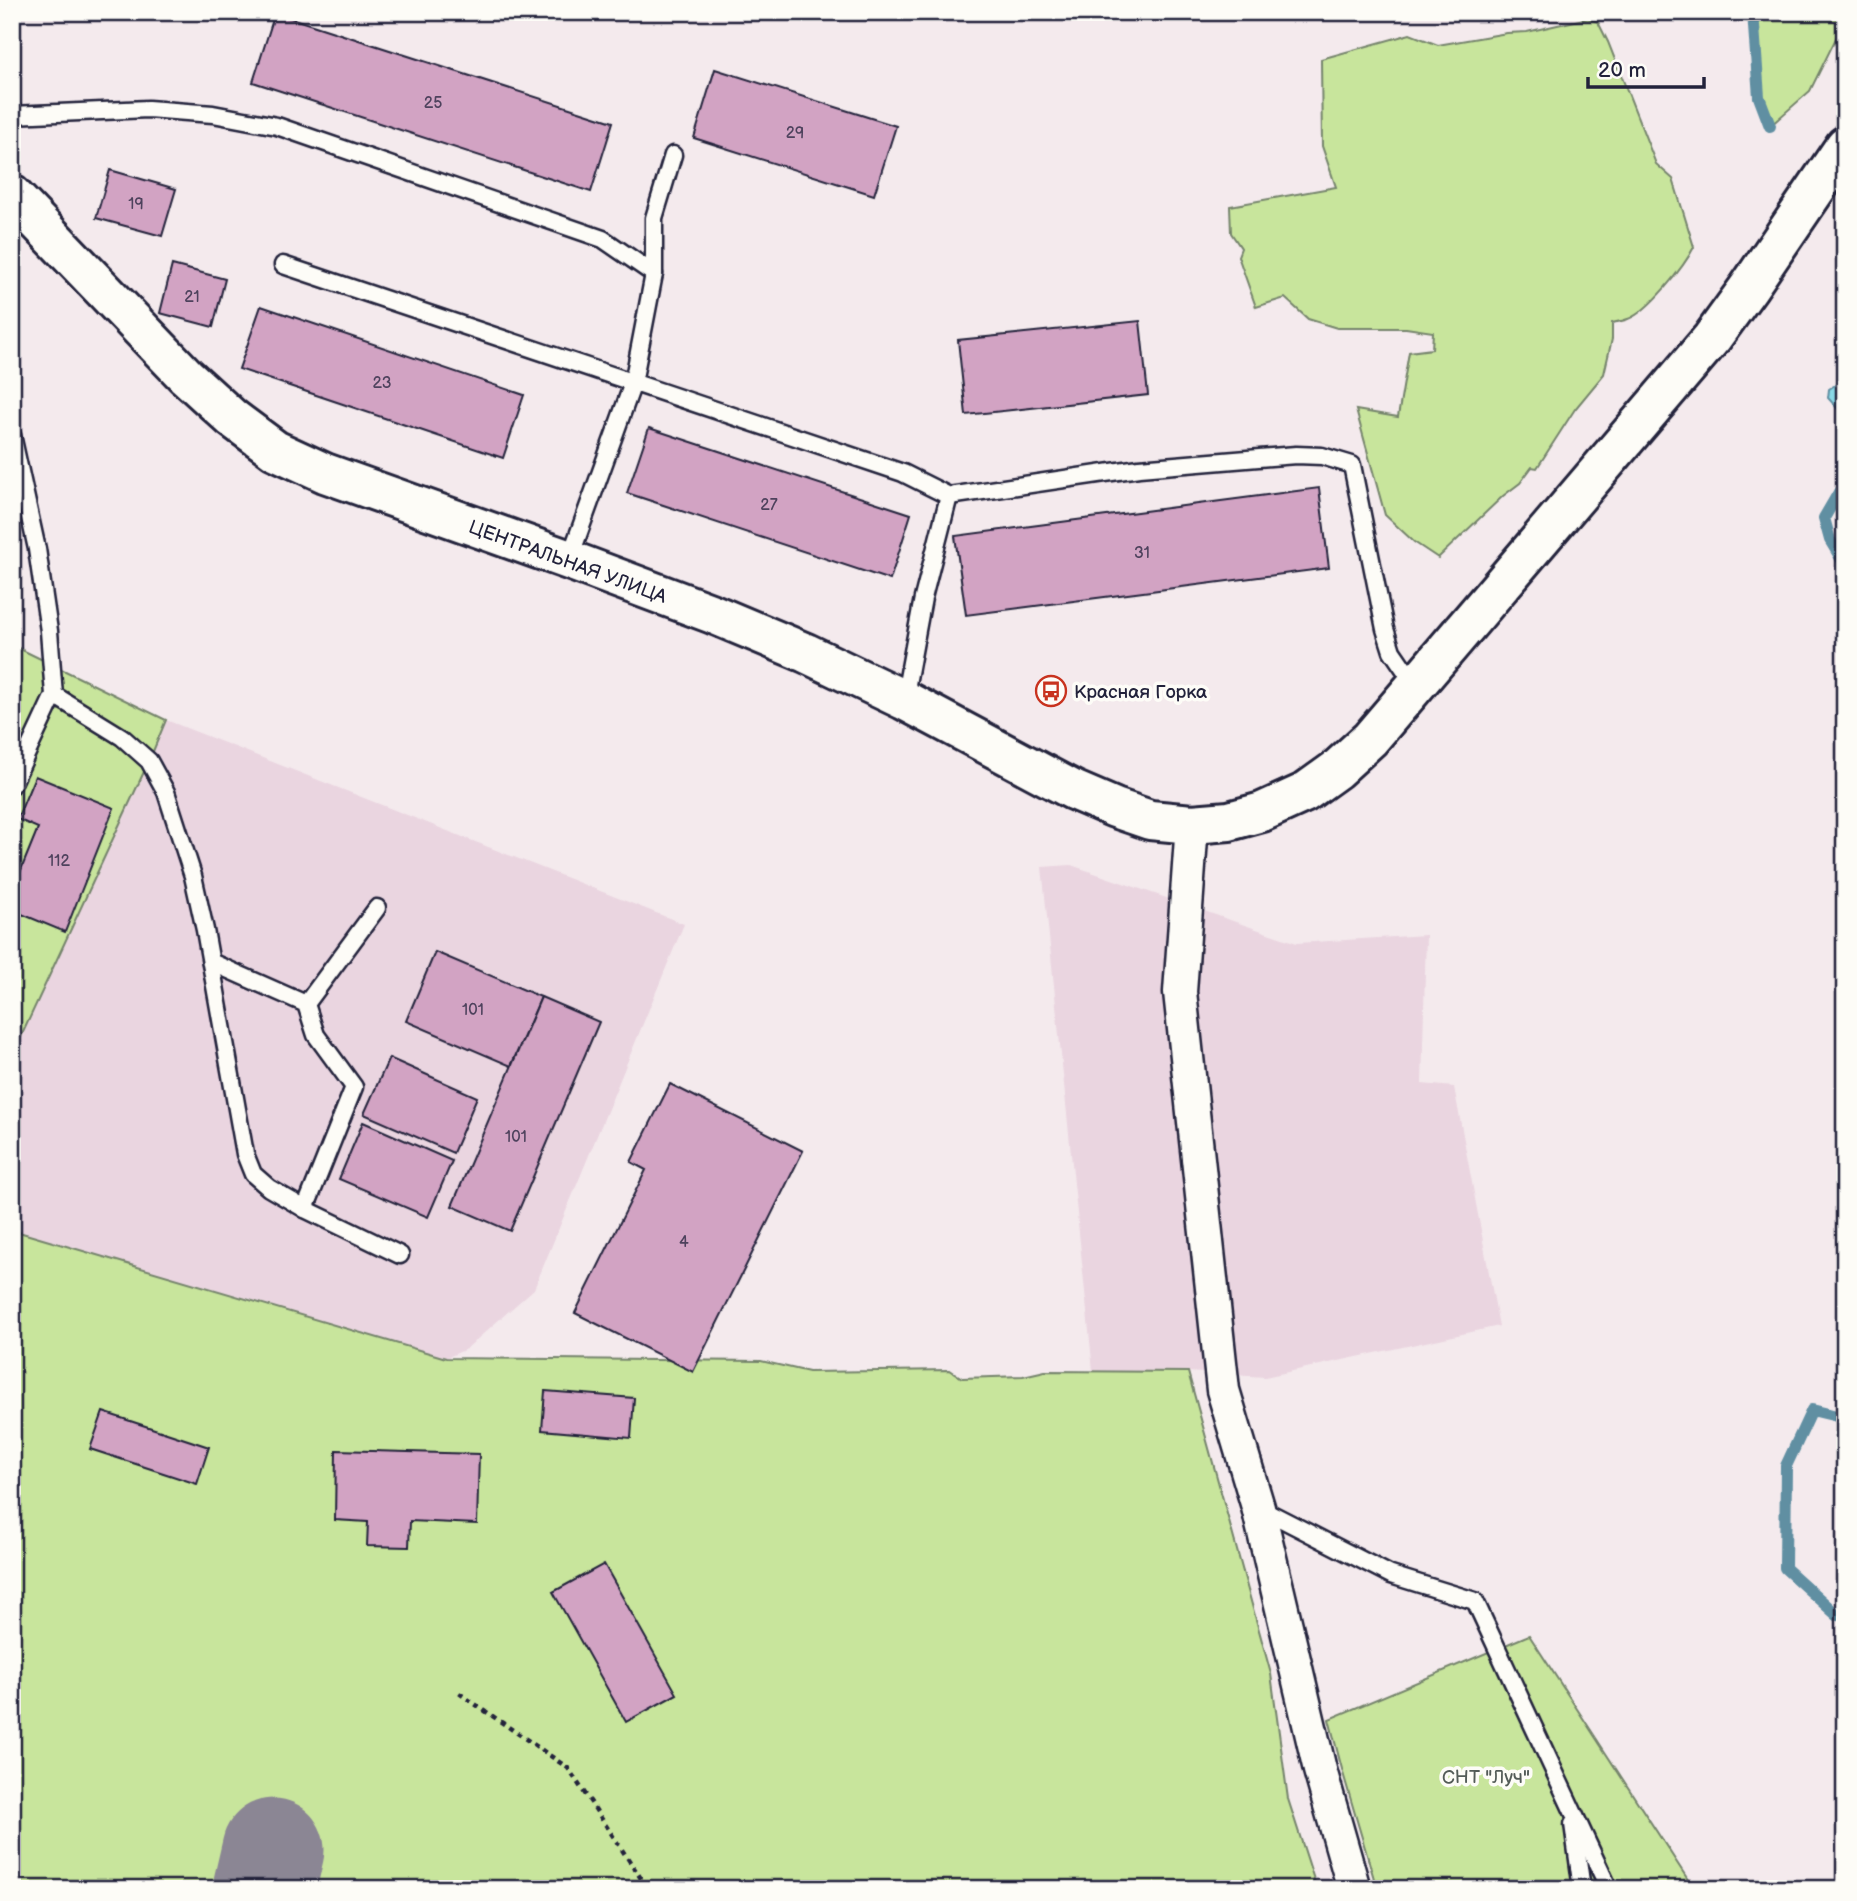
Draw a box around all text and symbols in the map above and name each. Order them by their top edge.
scale bar [1588,46,1703,90]
text: 20 m [1598,58,1646,83]
house number: 25 [424,94,442,113]
house number: 29 [786,124,804,143]
house number: 19 [128,195,144,214]
house number: 21 [184,288,200,307]
house number: 23 [373,374,392,393]
house number: 27 [760,496,778,515]
street label: ЦЕНТРАЛЬНАЯ УЛИЦА [465,516,670,609]
house number: 31 [1134,544,1150,563]
bus stop icon: Красная Горка [1034,674,1068,708]
place label: Красная Горка [1074,681,1207,704]
house number: 112 [48,852,70,871]
house number: 101 [462,1001,484,1020]
house number: 101 [505,1128,527,1147]
house number: 4 [679,1233,689,1252]
park label: СНТ "Луч" [1442,1766,1530,1789]

